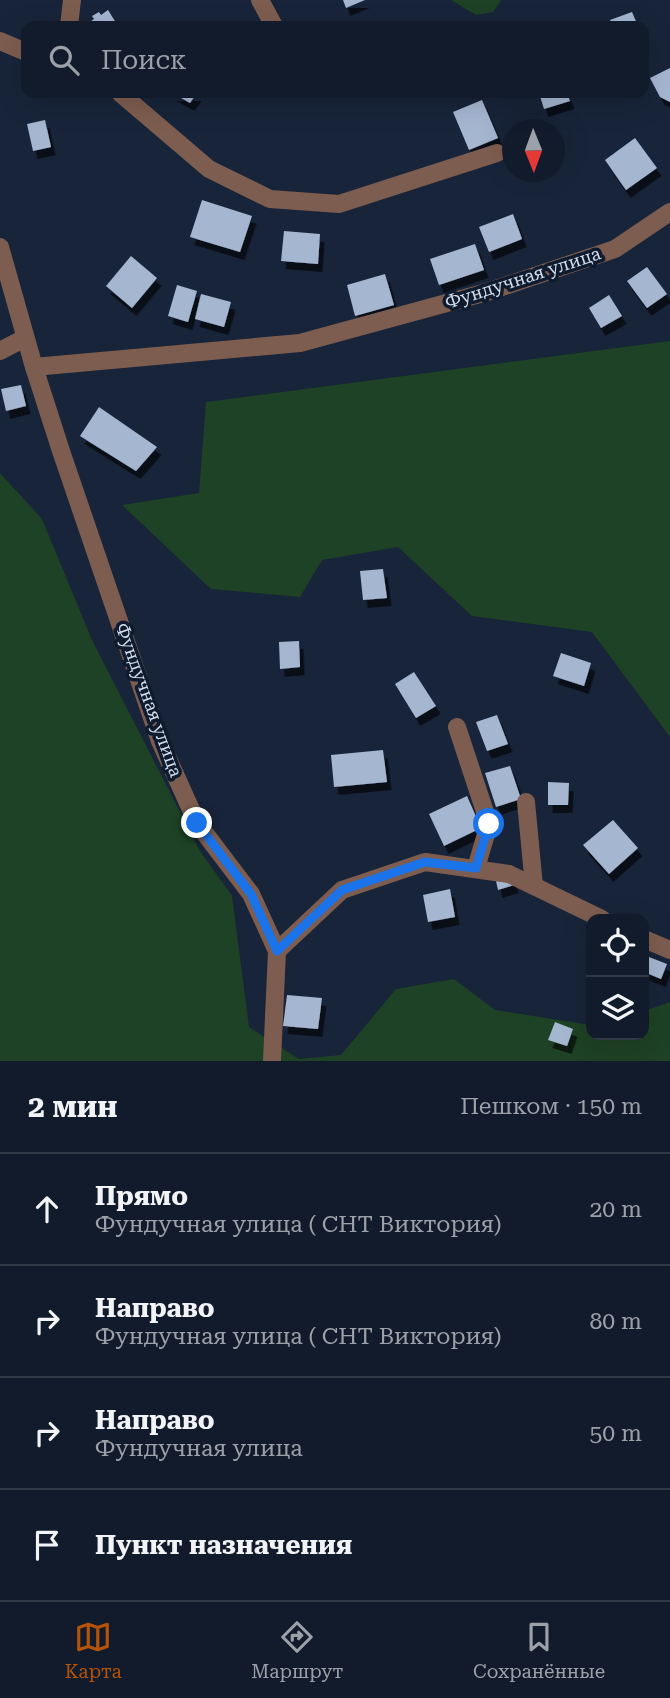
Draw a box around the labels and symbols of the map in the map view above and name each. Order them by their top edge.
north arrow [502,119,565,182]
street label: Фундучная улица [442,242,604,313]
street label: Фундучная улица [112,620,187,780]
route end [181,807,212,838]
route start [473,808,504,839]

